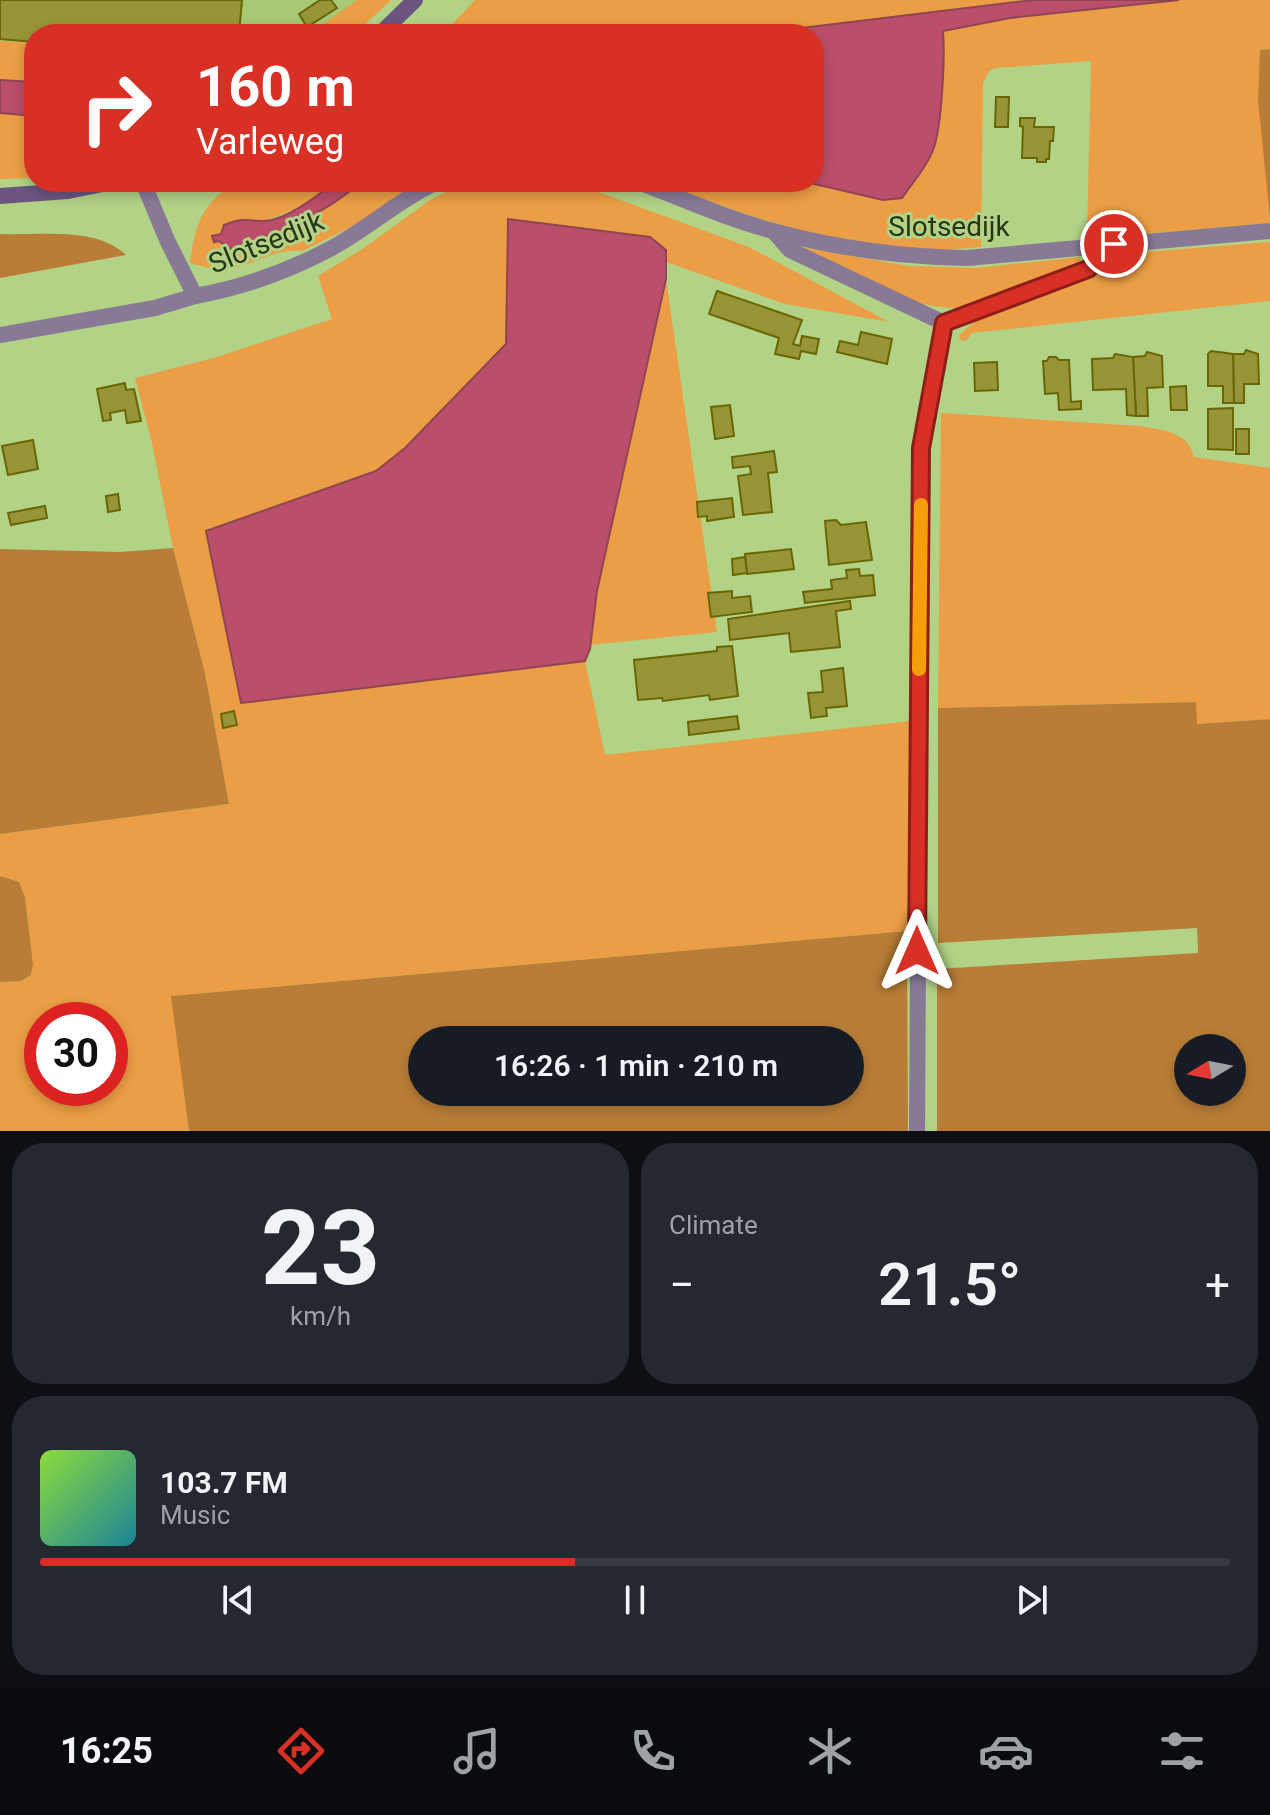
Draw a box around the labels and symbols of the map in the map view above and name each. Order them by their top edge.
street label: Slotsedijk [204,204,329,280]
street label: Slotsedijk [888,210,1010,243]
pin [1080,210,1148,278]
position arrow [875,909,959,993]
speed limit sign: 30 [24,1002,128,1106]
north arrow [1174,1034,1246,1106]

